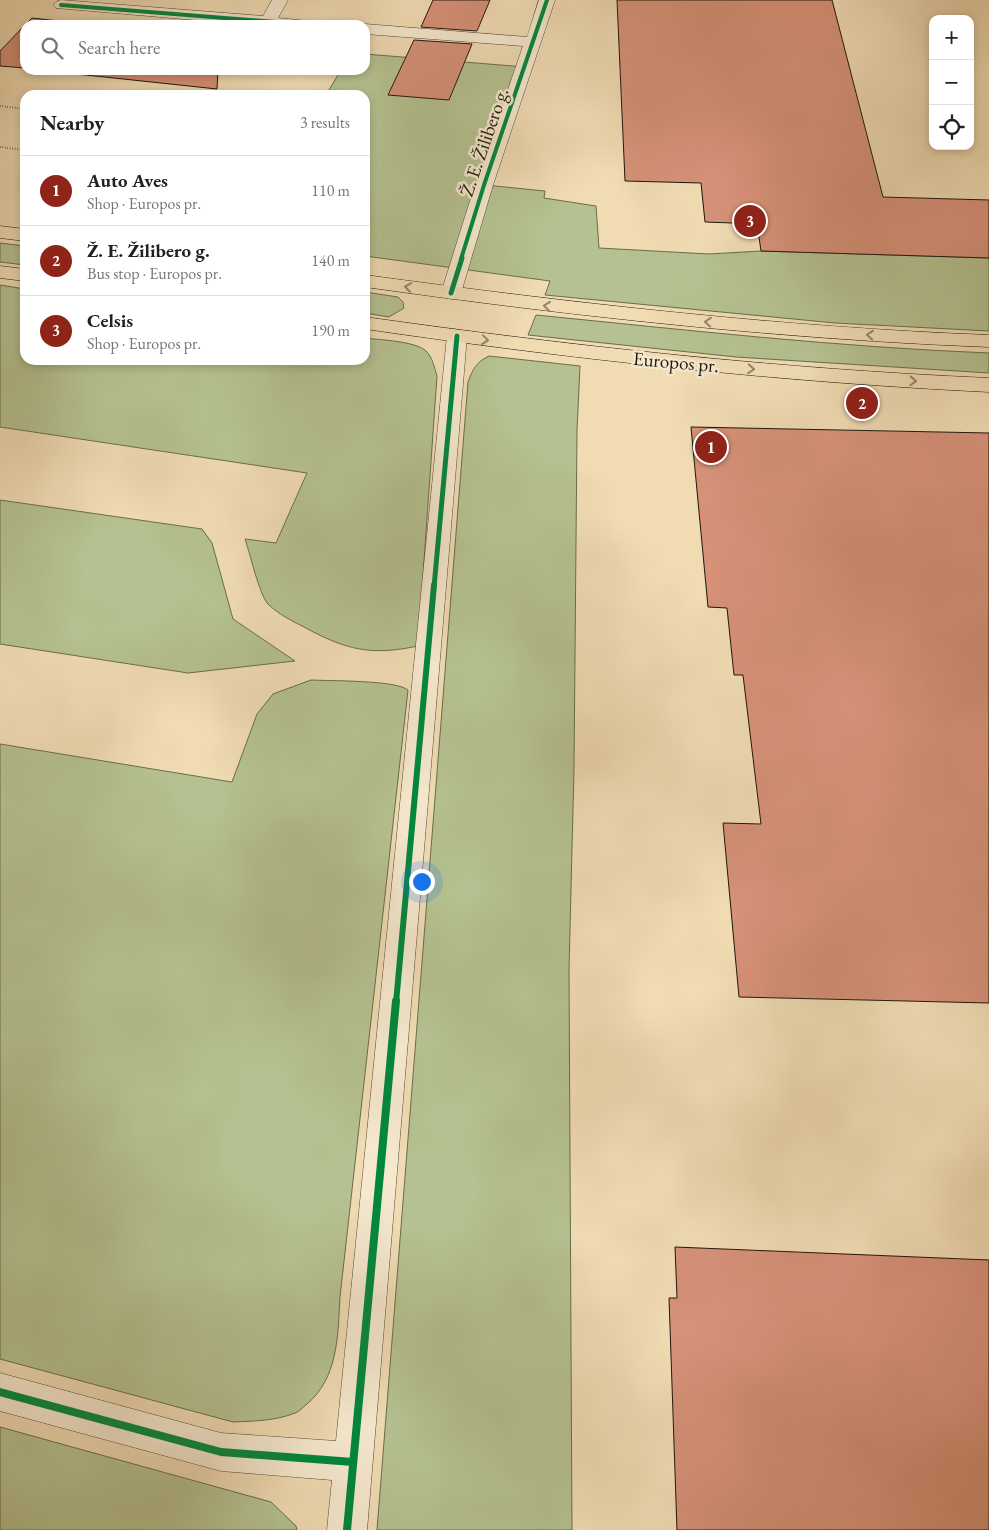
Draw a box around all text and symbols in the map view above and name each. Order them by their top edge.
map controls [929,15,974,150]
button: + [929,15,974,60]
search box [20,20,370,75]
icon: search [38,34,66,62]
text: Search here [78,35,160,60]
button: − [929,60,974,105]
street label: Ž. E. Žilibero g. [454,84,514,200]
button: locate [929,105,974,150]
text: Nearby [40,109,104,136]
text: 3 results [300,112,350,133]
text: Auto Aves [87,168,168,193]
text: 1 [52,180,60,201]
text: 110 m [311,180,350,201]
text: Shop · Europos pr. [87,193,201,214]
pin: 3 [734,202,766,240]
text: Ž. E. Žilibero g. [87,238,210,263]
text: 2 [52,250,60,271]
text: 140 m [311,250,350,271]
text: Bus stop · Europos pr. [87,263,222,284]
one-way arrow [404,282,412,293]
one-way arrow [542,300,550,311]
text: Celsis [87,308,133,333]
one-way arrow [704,317,712,328]
text: 3 [52,320,60,341]
text: 190 m [311,320,350,341]
one-way arrow [866,329,874,340]
text: Shop · Europos pr. [87,333,201,354]
one-way arrow [482,334,490,345]
street label: Europos pr. [632,346,720,378]
one-way arrow [747,363,755,374]
one-way arrow [909,375,917,386]
pin: 2 [846,384,878,422]
pin: 1 [695,428,727,466]
your location [409,869,435,895]

